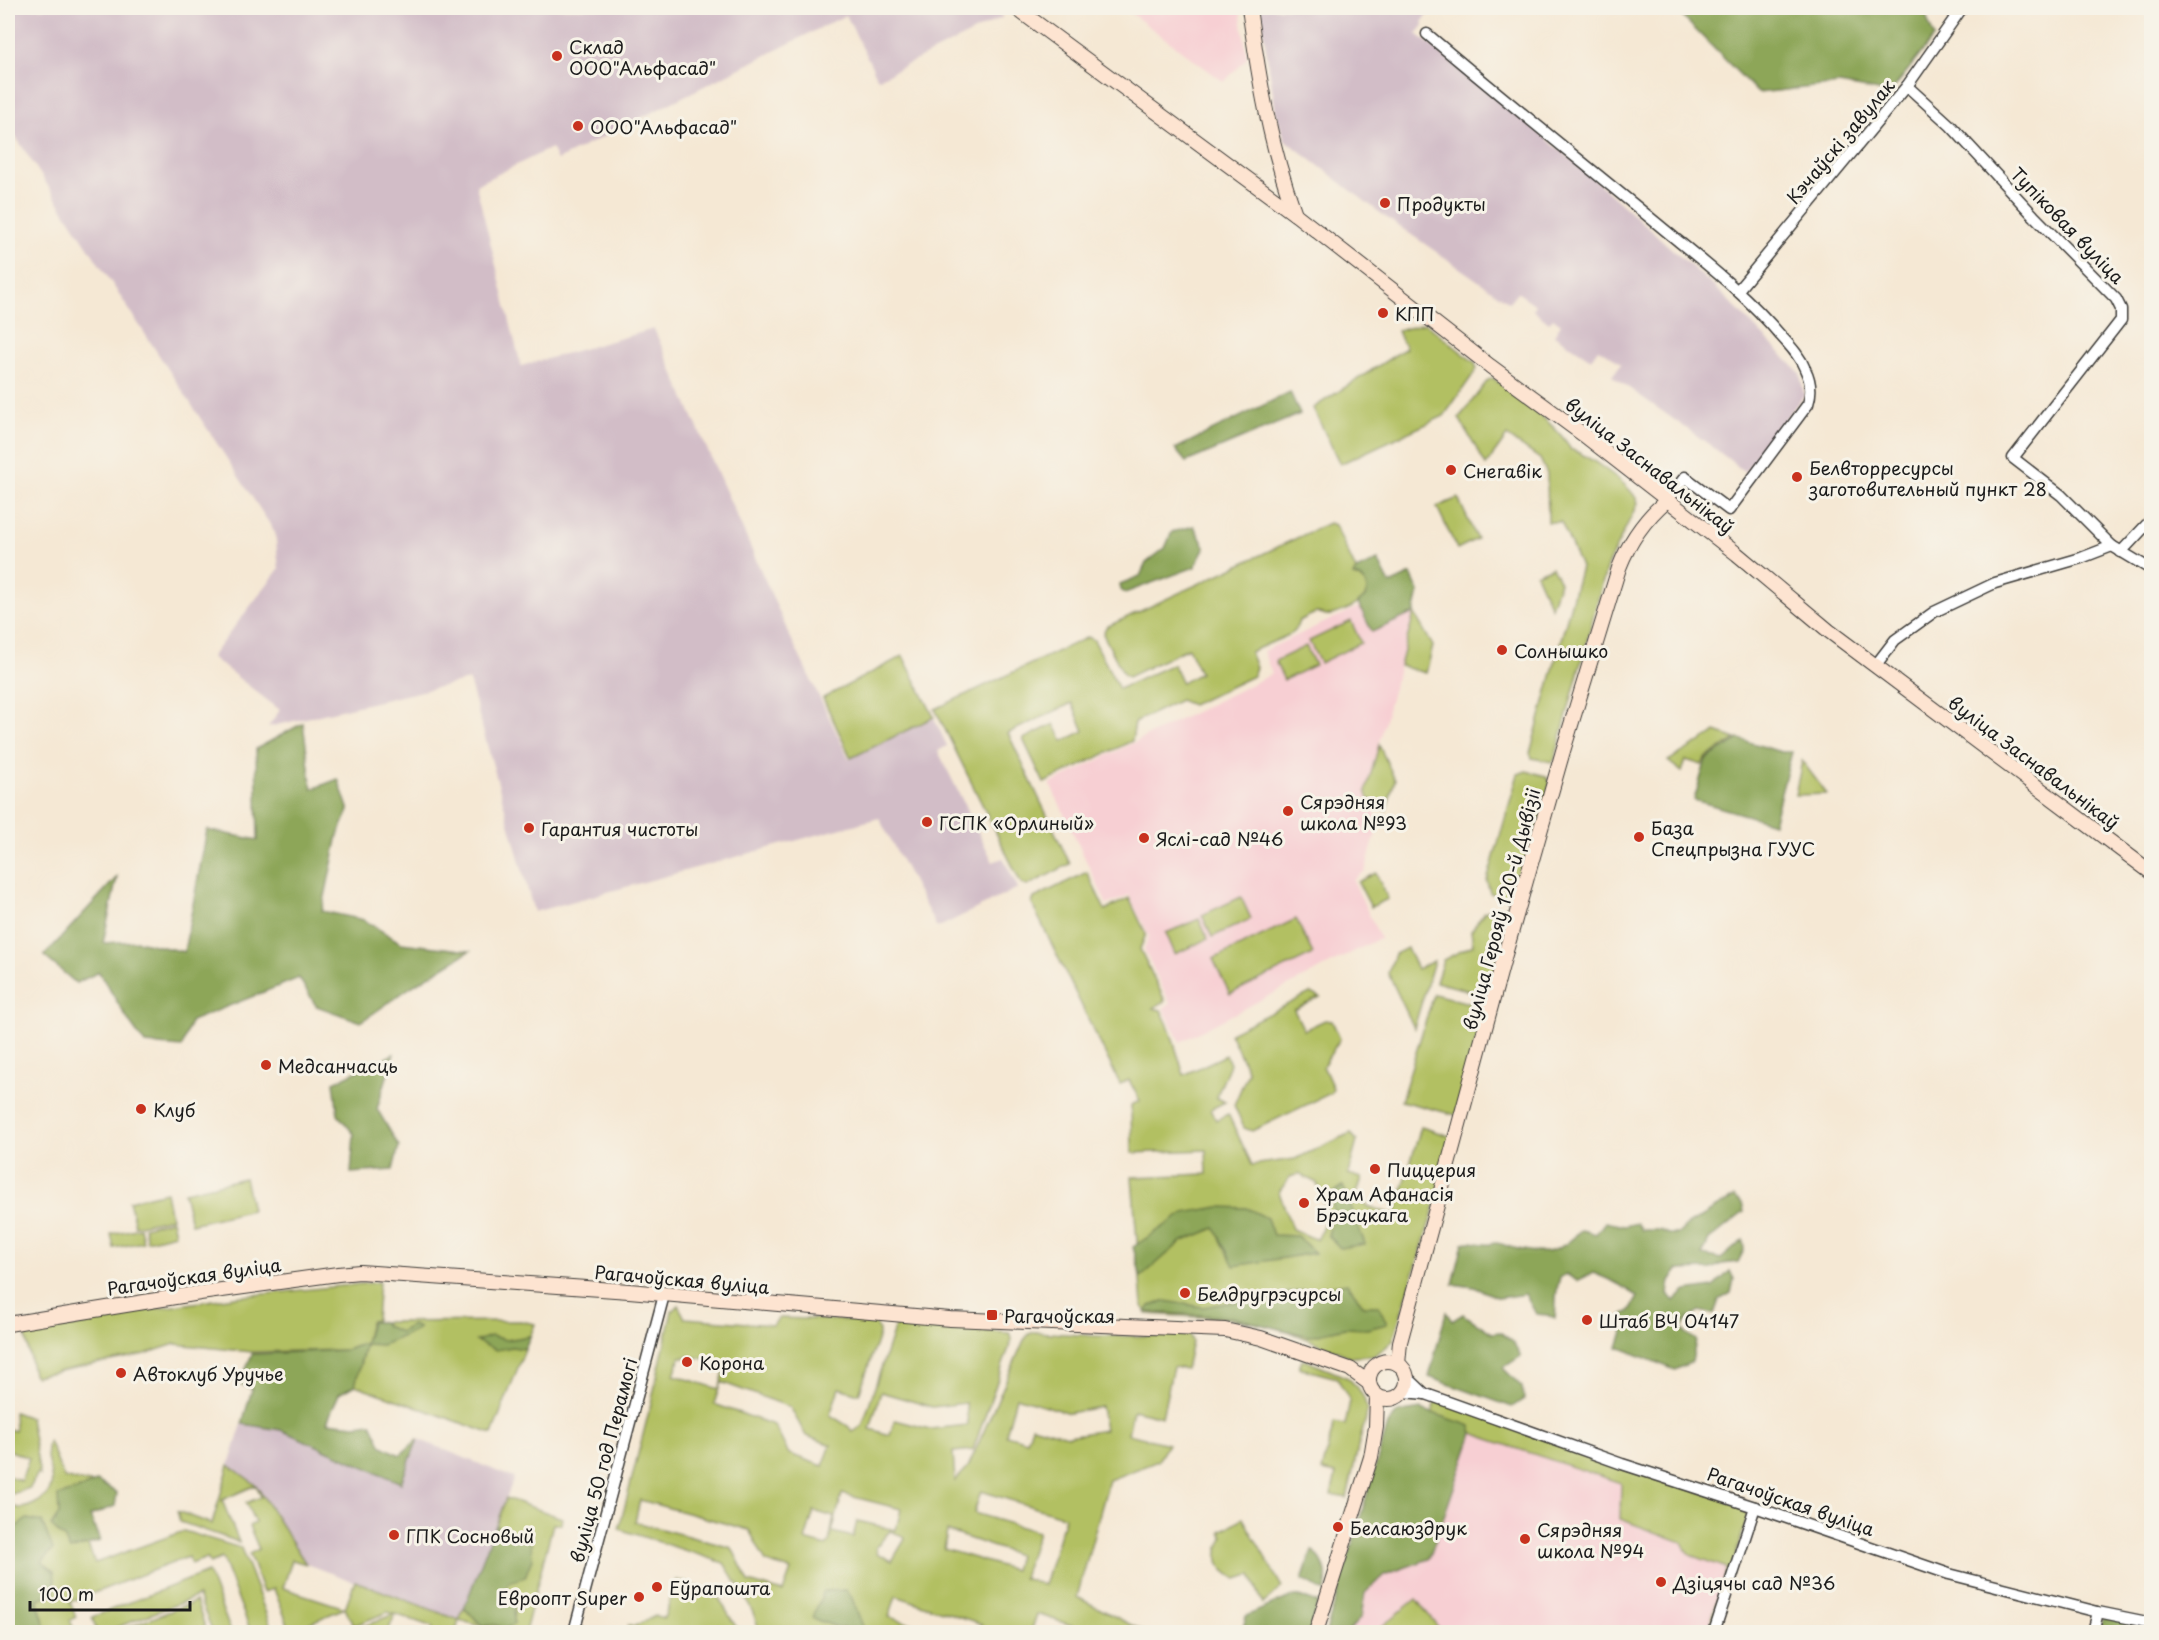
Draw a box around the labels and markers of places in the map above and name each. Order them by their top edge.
place label: Склад ООО"Альфасад" [569,33,716,81]
marker: Склад ООО"Альфасад" [550,49,564,63]
place label: ООО"Альфасад" [590,113,737,140]
marker: ООО"Альфасад" [571,119,585,133]
place label: Продукты [1397,190,1486,217]
marker: Продукты [1378,196,1392,210]
place label: КПП [1395,300,1435,327]
marker: КПП [1376,306,1390,320]
place label: Белвторресурсы заготовительный пункт 28 [1808,454,2047,502]
place label: Снегавік [1463,457,1542,484]
marker: Снегавік [1444,463,1458,477]
marker: Белвторресурсы заготовительный пункт 28 [1790,470,1804,484]
place label: Солнышко [1514,637,1608,664]
marker: Солнышко [1495,643,1509,657]
place label: Сярэдняя школа №93 [1300,788,1407,836]
marker: Сярэдняя школа №93 [1281,804,1295,818]
place label: ГСПК «Орлиный» [939,809,1094,836]
place label: База Спецпрызна ГУУС [1651,814,1815,862]
place label: Гарантия чистоты [541,815,698,842]
marker: ГСПК «Орлиный» [920,815,934,829]
marker: Гарантия чистоты [522,821,536,835]
place label: Яслі-сад №46 [1156,825,1283,852]
marker: База Спецпрызна ГУУС [1632,830,1646,844]
marker: Яслі-сад №46 [1137,831,1151,845]
place label: Медсанчасць [278,1052,398,1079]
marker: Медсанчасць [259,1058,273,1072]
place label: Клуб [153,1096,196,1123]
marker: Клуб [134,1102,148,1116]
place label: Пиццерия [1387,1156,1476,1183]
marker: Пиццерия [1368,1162,1382,1176]
place label: Храм Афанасія Брэсцкага [1316,1180,1454,1228]
marker: Храм Афанасія Брэсцкага [1297,1196,1311,1210]
place label: Белдругрэсурсы [1197,1280,1342,1307]
marker: Белдругрэсурсы [1178,1286,1192,1300]
place label: Рагачоўская [1004,1302,1115,1329]
place label: Штаб ВЧ 04147 [1599,1307,1739,1334]
marker: Рагачоўская [985,1308,999,1322]
marker: Штаб ВЧ 04147 [1580,1313,1594,1327]
place label: Корона [699,1349,765,1376]
marker: Корона [680,1355,694,1369]
place label: Автоклуб Уручье [133,1360,283,1387]
marker: Автоклуб Уручье [114,1366,128,1380]
place label: Белсаюздрук [1350,1514,1467,1541]
place label: Сярэдняя школа №94 [1537,1516,1644,1564]
marker: Белсаюздрук [1331,1520,1345,1534]
place label: ГПК Сосновый [406,1522,534,1549]
marker: ГПК Сосновый [387,1528,401,1542]
marker: Сярэдняя школа №94 [1518,1532,1532,1546]
place label: Дзіцячы сад №36 [1672,1569,1835,1596]
place label: Еўрапошта [669,1574,771,1601]
marker: Дзіцячы сад №36 [1654,1575,1668,1589]
marker: Еўрапошта [650,1580,664,1594]
place label: Евроопт Super [498,1584,628,1611]
marker: Евроопт Super [632,1590,646,1604]

